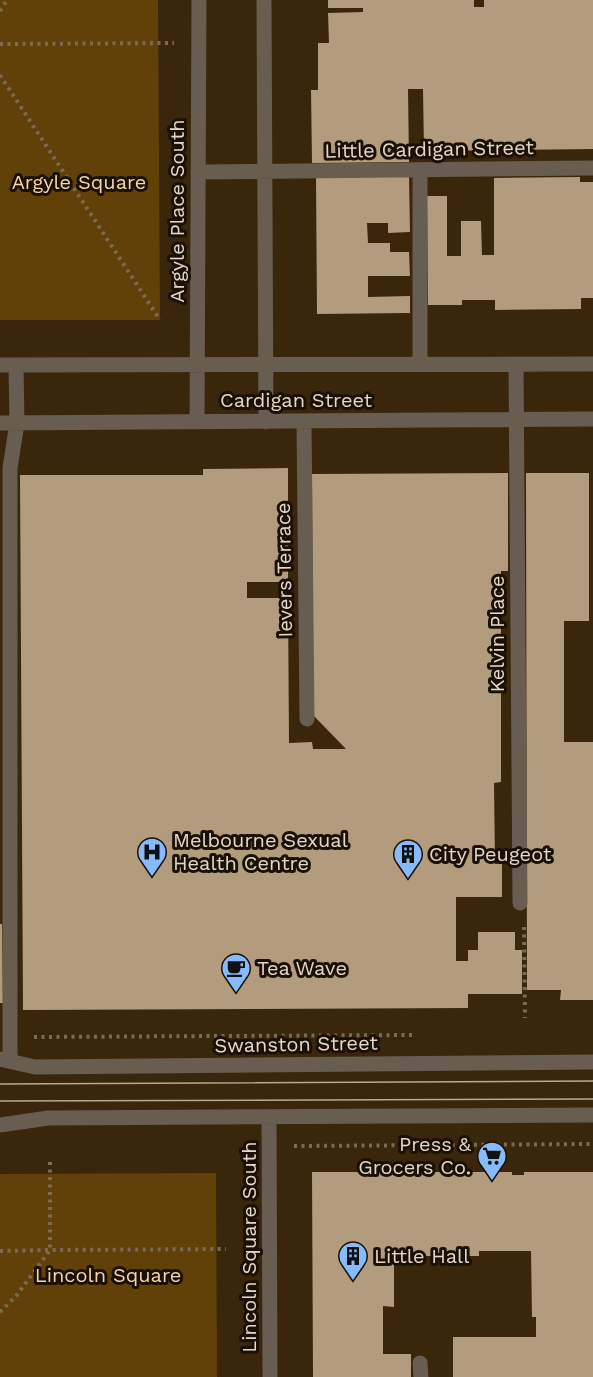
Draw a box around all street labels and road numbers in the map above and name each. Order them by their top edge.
street label: Argyle Place South [165,119,189,303]
street label: Little Cardigan Street [324,135,534,163]
street label: Cardigan Street [220,388,373,412]
street label: Ievers Terrace [271,502,297,638]
street label: Kelvin Place [485,576,509,692]
street label: Swanston Street [214,1031,378,1057]
street label: Lincoln Square South [237,1141,261,1353]

